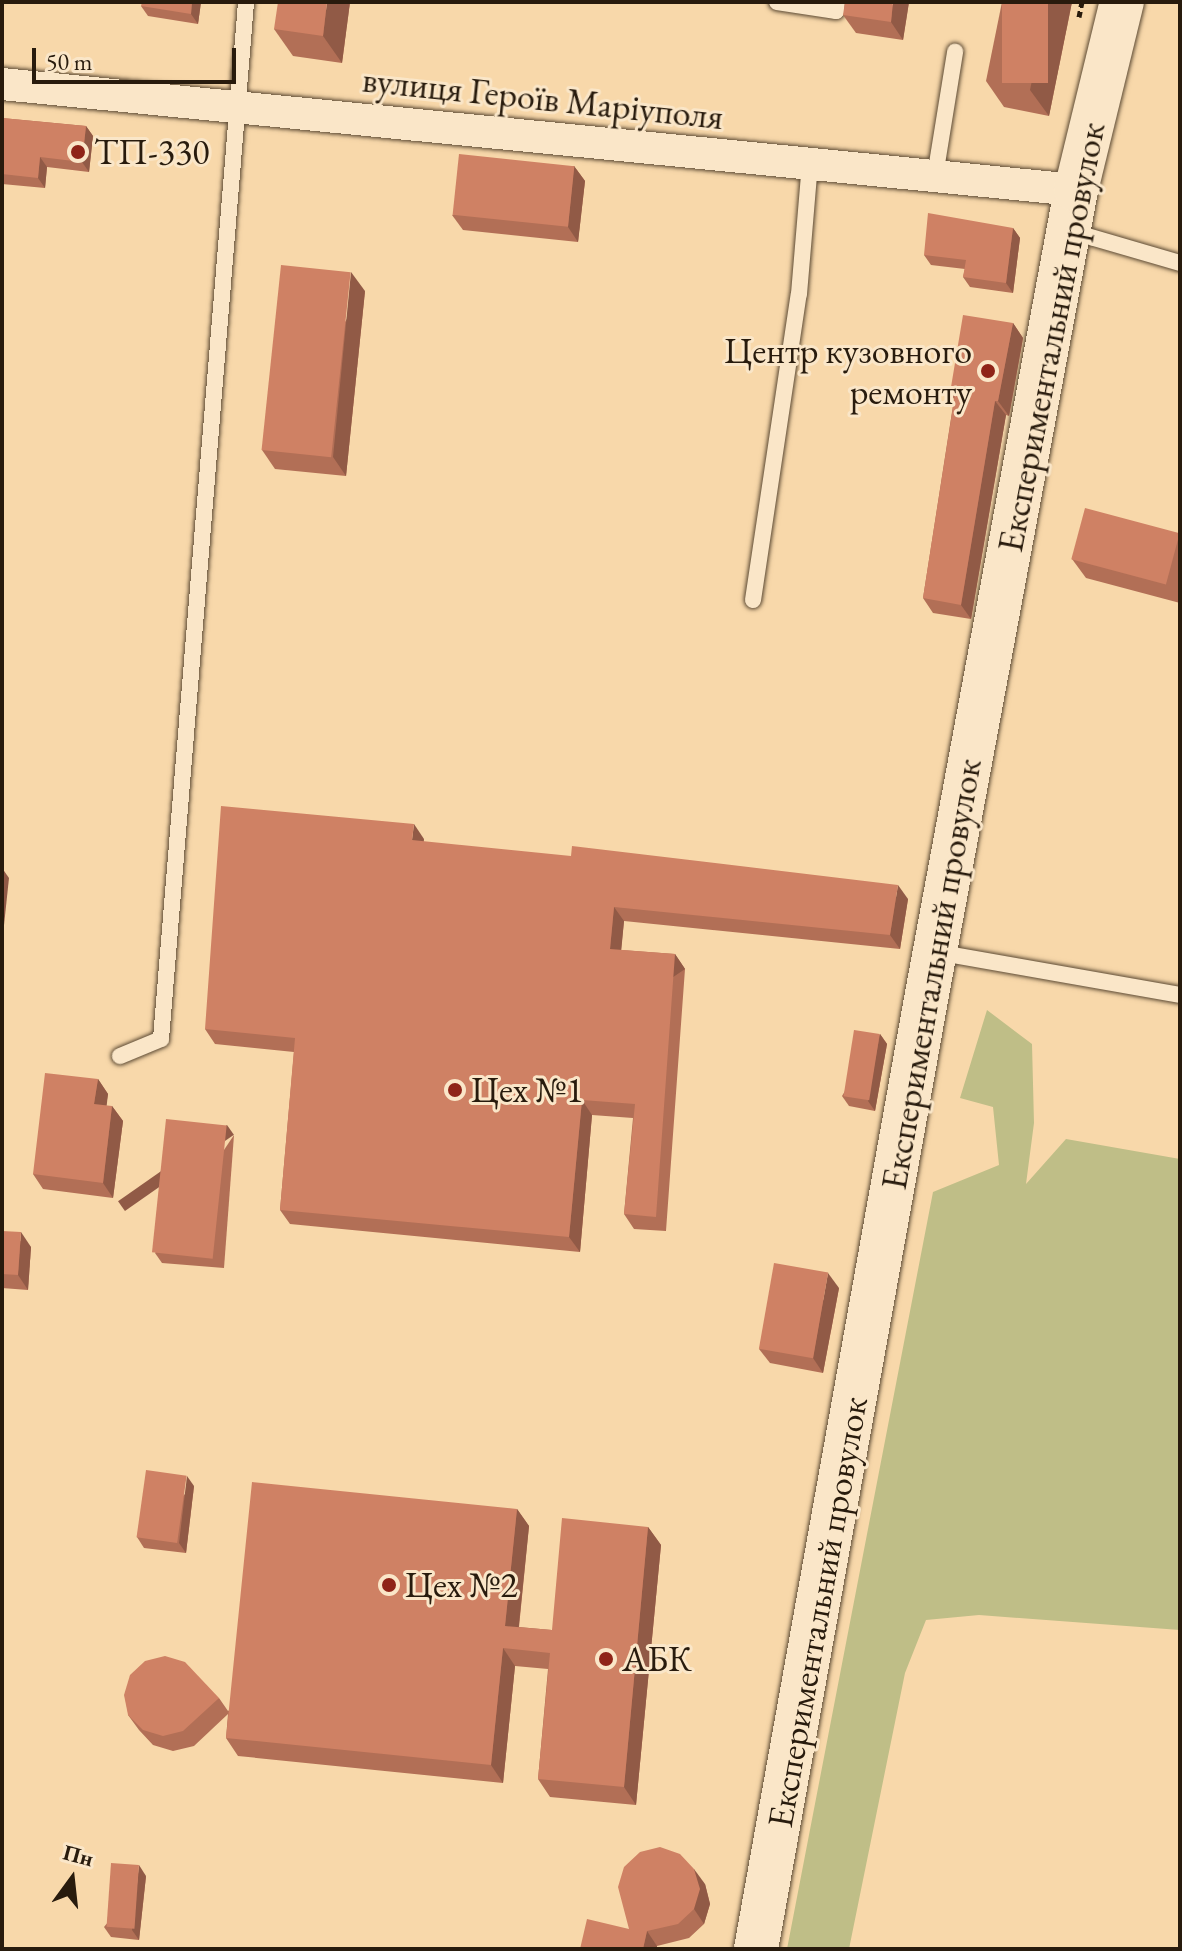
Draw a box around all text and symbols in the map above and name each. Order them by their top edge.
scale bar [36,32,240,82]
text: 50 m [46,46,93,77]
street label: вулиця Героїв Маріуполя [360,58,726,138]
street label: Експериментальний провулок [988,118,1114,556]
place label: ТП-330 [94,130,210,174]
marker: ТП-330 [69,143,87,161]
place label: Центр кузовного ремонту [724,328,972,413]
marker: Центр кузовного ремонту [979,362,997,380]
street label: Експериментальний провулок [872,755,990,1193]
place label: Цех №1 [471,1068,584,1112]
marker: Цех №1 [446,1081,464,1099]
street label: Експериментальний провулок [758,1393,876,1831]
place label: Цех №2 [405,1563,518,1607]
marker: Цех №2 [380,1576,398,1594]
place label: АБК [622,1637,692,1681]
marker: АБК [597,1650,615,1668]
text: Пн [60,1837,97,1873]
north arrow [32,1839,112,1919]

